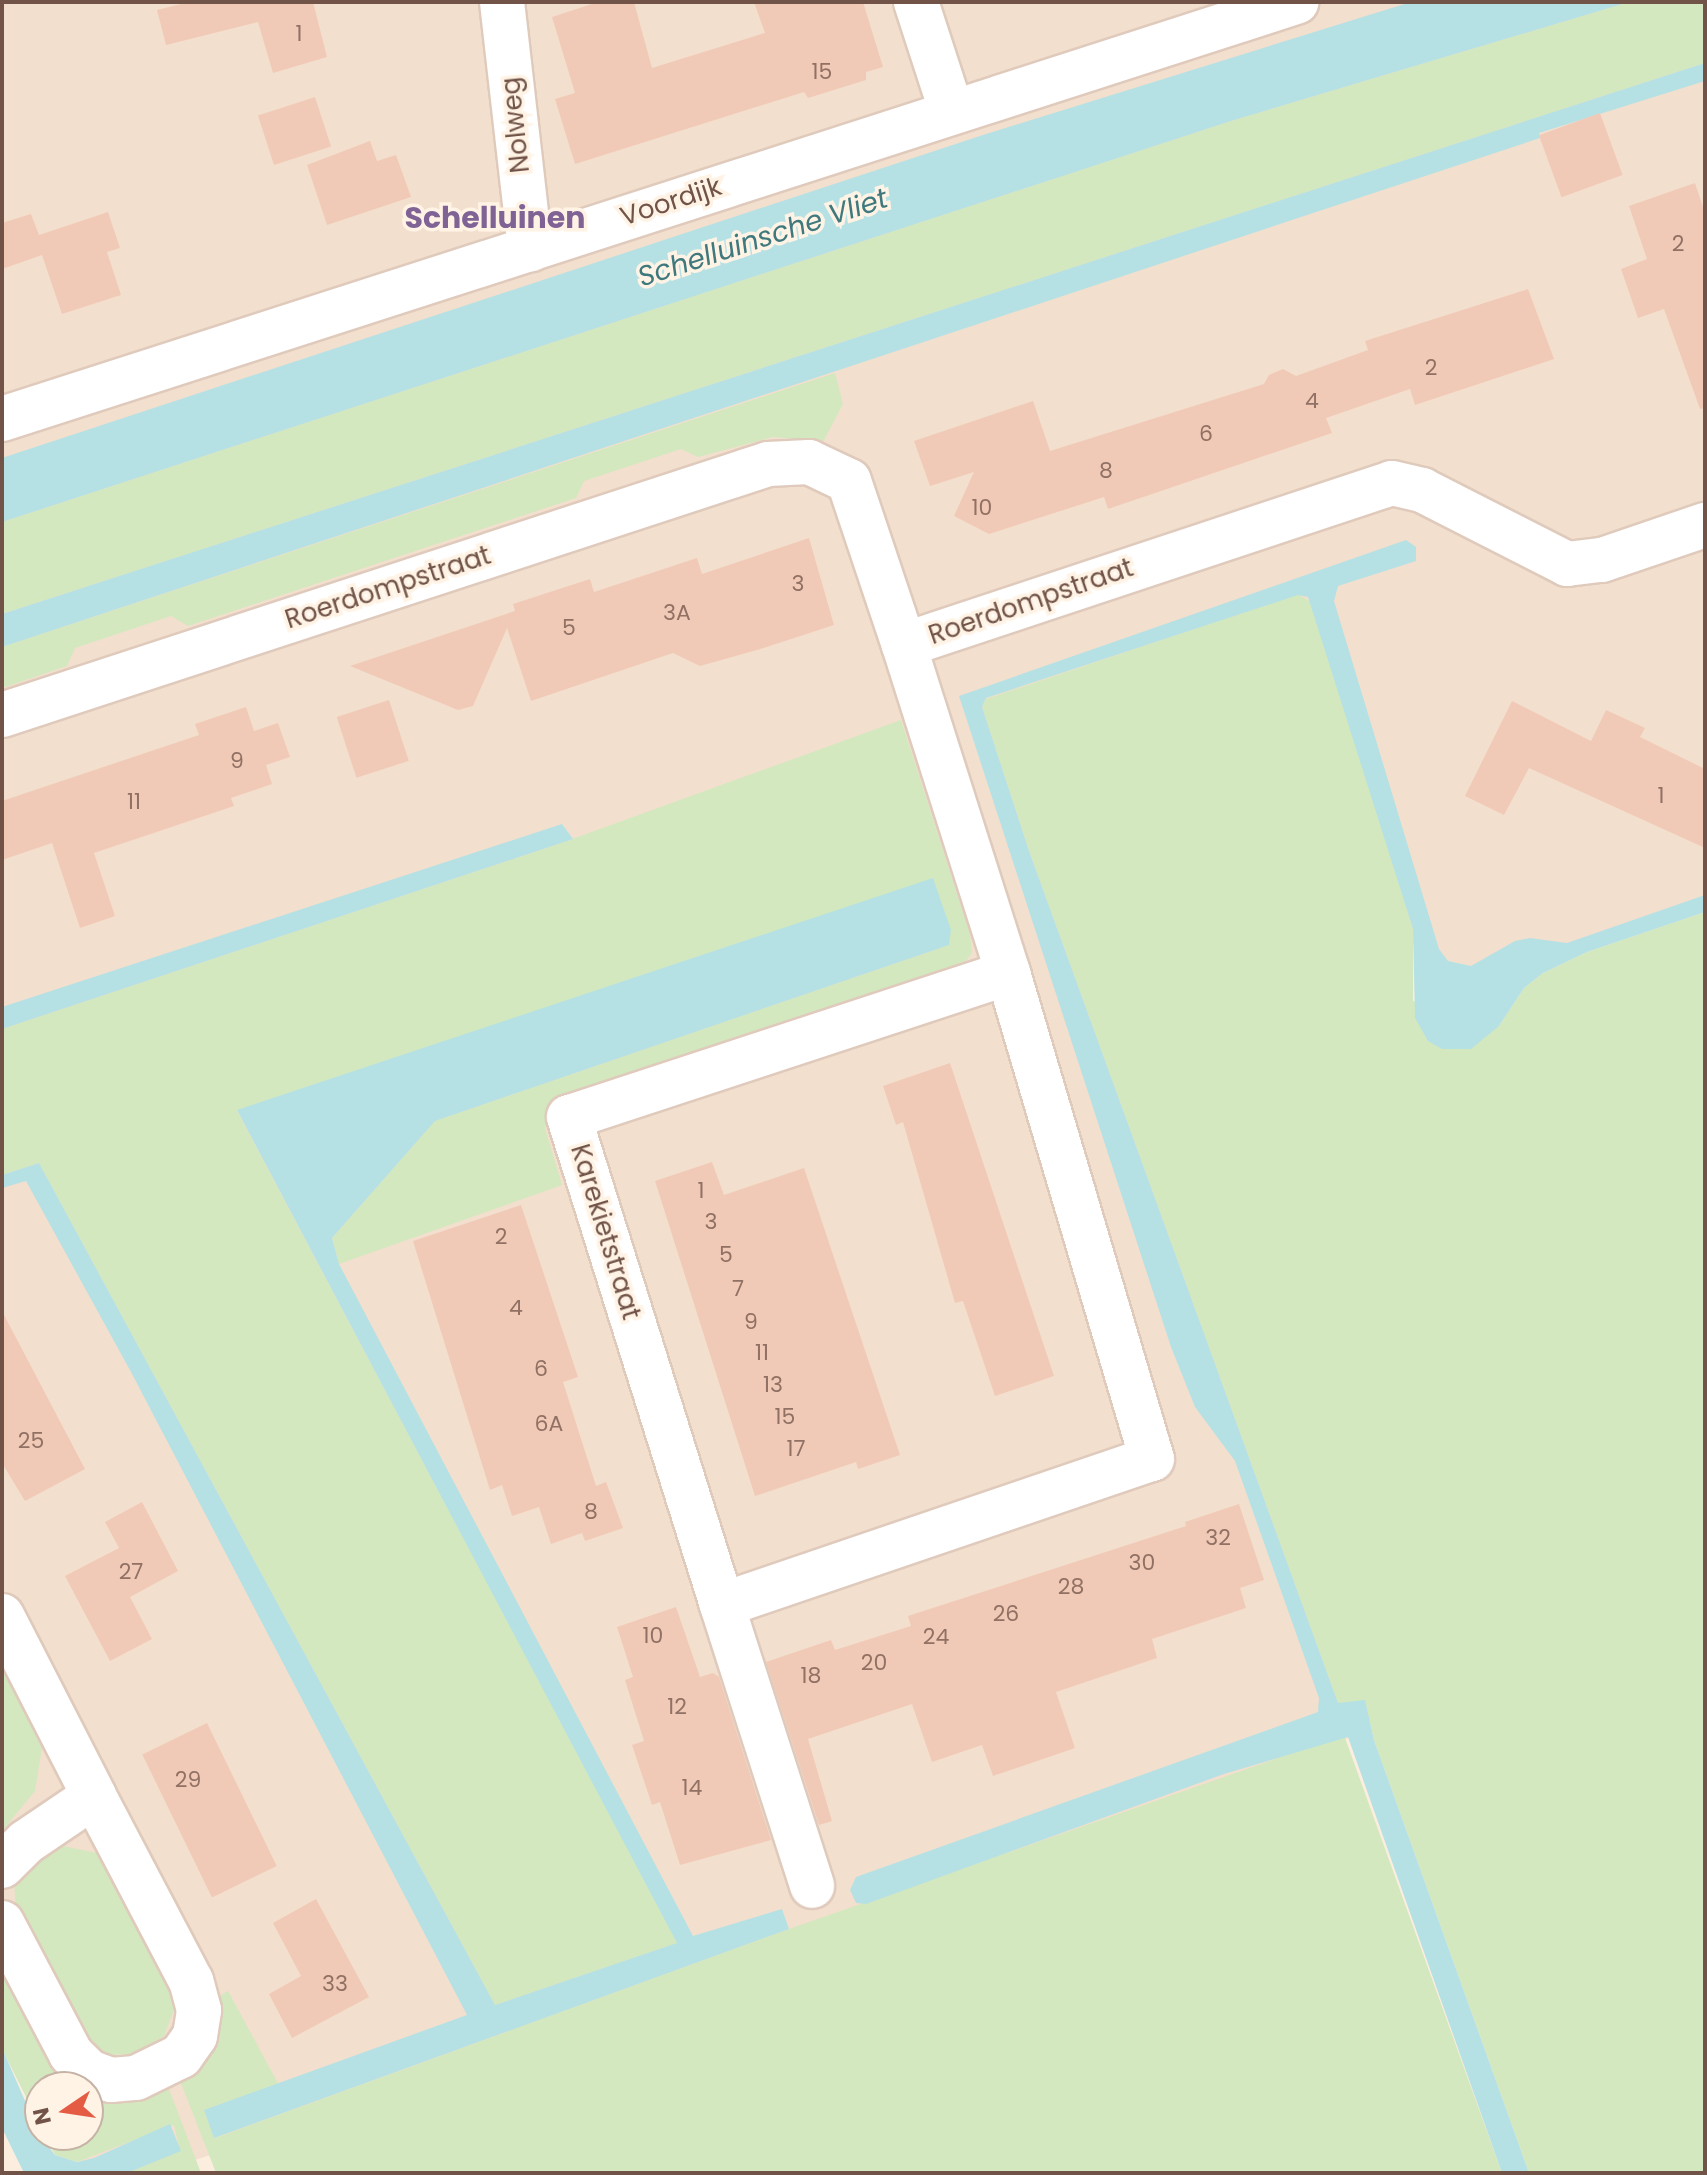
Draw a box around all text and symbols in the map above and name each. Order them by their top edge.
house number: 1 [295,21,303,47]
house number: 15 [812,59,832,85]
street label: Nolweg [495,75,537,175]
street label: Voordijk [617,171,725,233]
water label: Schelluinsche Vliet [634,182,892,294]
district label: Schelluinen [405,200,585,236]
house number: 2 [1672,231,1684,257]
house number: 2 [1425,355,1437,381]
house number: 4 [1305,388,1319,414]
house number: 6 [1199,421,1213,447]
house number: 8 [1099,458,1113,484]
house number: 10 [972,495,992,521]
street label: Roerdompstraat [281,540,495,636]
street label: Roerdompstraat [925,552,1137,652]
house number: 3 [792,571,804,597]
house number: 3A [663,600,691,626]
house number: 5 [562,615,576,641]
house number: 9 [230,748,244,774]
house number: 1 [1657,783,1665,809]
house number: 11 [127,789,141,815]
street label: Karekietstraat [564,1141,646,1323]
house number: 1 [697,1178,705,1204]
house number: 3 [705,1209,717,1235]
house number: 2 [495,1224,507,1250]
house number: 5 [719,1242,733,1268]
house number: 7 [732,1276,744,1302]
house number: 4 [509,1295,523,1321]
house number: 9 [744,1309,758,1335]
house number: 11 [755,1340,769,1366]
house number: 6 [534,1356,548,1382]
house number: 13 [763,1372,783,1398]
house number: 15 [775,1404,795,1430]
house number: 6A [535,1411,563,1437]
house number: 25 [18,1428,44,1454]
house number: 17 [786,1436,806,1462]
house number: 8 [584,1499,598,1525]
house number: 32 [1205,1525,1231,1551]
house number: 30 [1129,1550,1155,1576]
house number: 27 [119,1559,143,1585]
house number: 28 [1058,1574,1084,1600]
house number: 26 [993,1601,1019,1627]
house number: 10 [643,1623,663,1649]
house number: 24 [923,1624,949,1650]
house number: 20 [861,1650,887,1676]
house number: 18 [801,1663,821,1689]
house number: 12 [667,1694,687,1720]
house number: 29 [175,1767,201,1793]
house number: 14 [682,1775,702,1801]
house number: 33 [322,1971,348,1997]
north arrow [24,2071,104,2151]
text: N [25,2105,59,2128]

